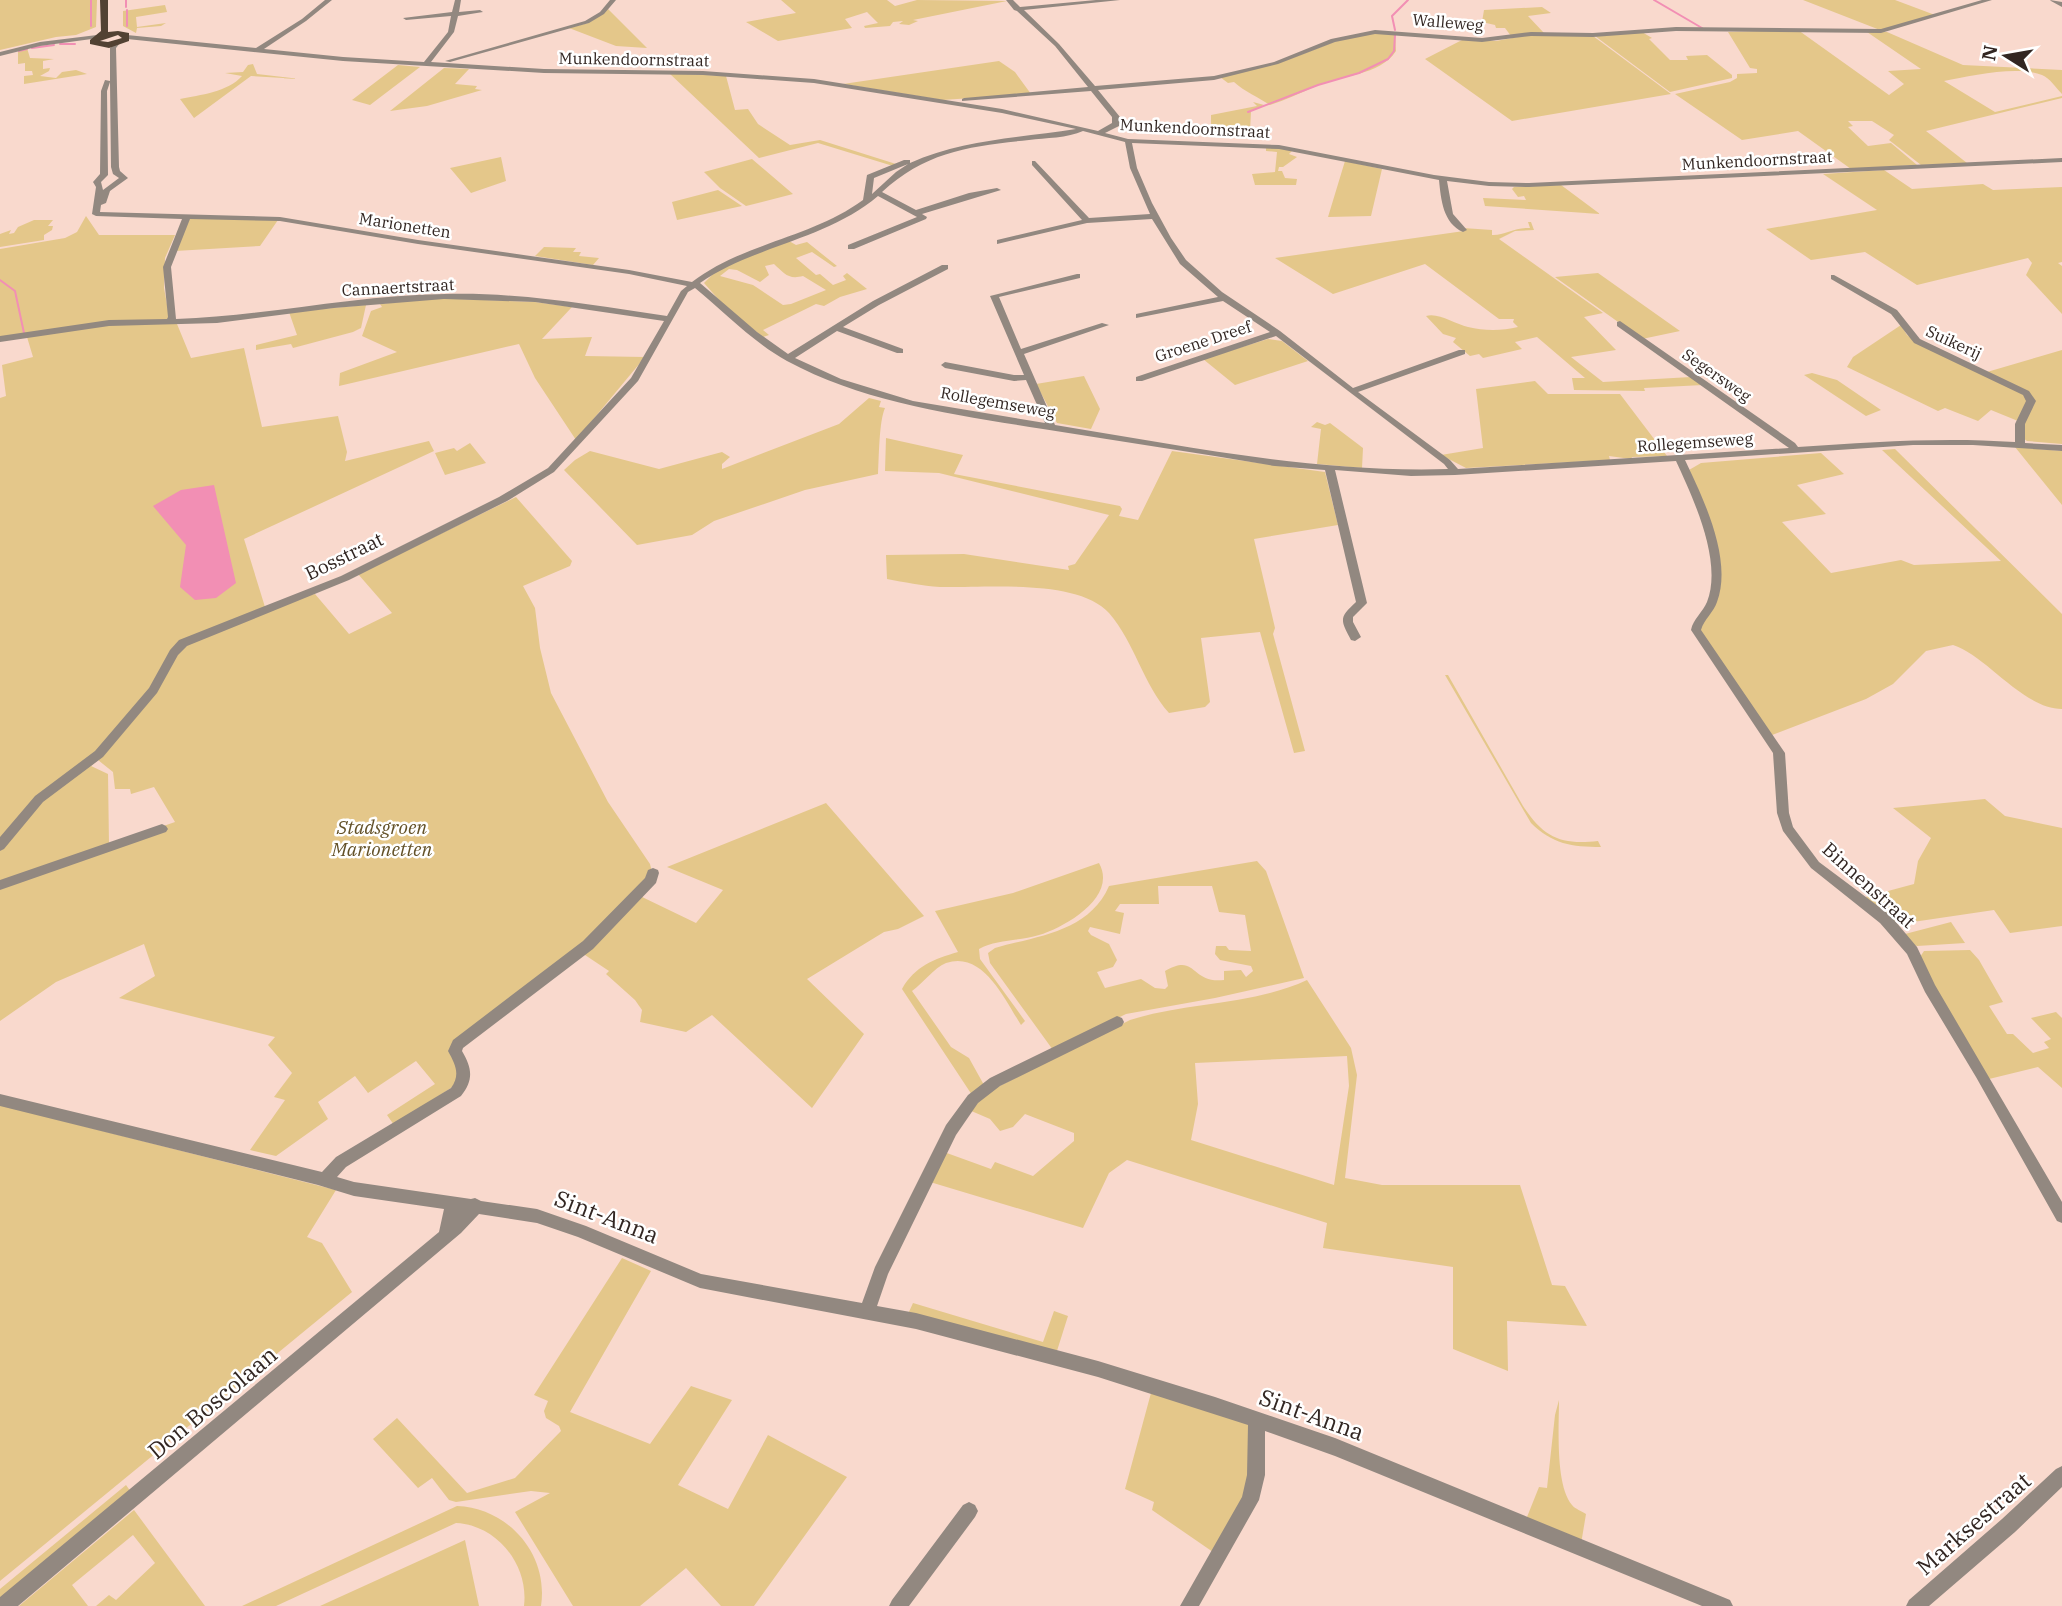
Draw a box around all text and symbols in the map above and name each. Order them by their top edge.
street label: Walleweg [1412,9,1485,35]
north arrow [1971,21,2041,91]
text: N [1976,43,2003,62]
street label: Munkendoornstraat [559,48,710,70]
street label: Munkendoornstraat [1119,114,1271,142]
street label: Munkendoornstraat [1681,146,1833,174]
street label: Marionetten [358,208,452,242]
street label: Cannaertstraat [341,274,455,300]
street label: Groene Dreef [1152,316,1255,366]
street label: Suikerij [1923,320,1985,364]
street label: Segersweg [1679,344,1756,406]
street label: Rollegemseweg [939,382,1057,422]
street label: Rollegemseweg [1636,428,1754,456]
street label: Bosstraat [301,527,387,585]
park label: Stadsgroen Marionetten [331,815,433,861]
street label: Binnenstraat [1818,837,1921,933]
street label: Sint-Anna [551,1182,663,1250]
street label: Don Boscolaan [141,1339,283,1465]
street label: Sint-Anna [1256,1381,1368,1447]
street label: Marksestraat [1910,1465,2036,1581]

